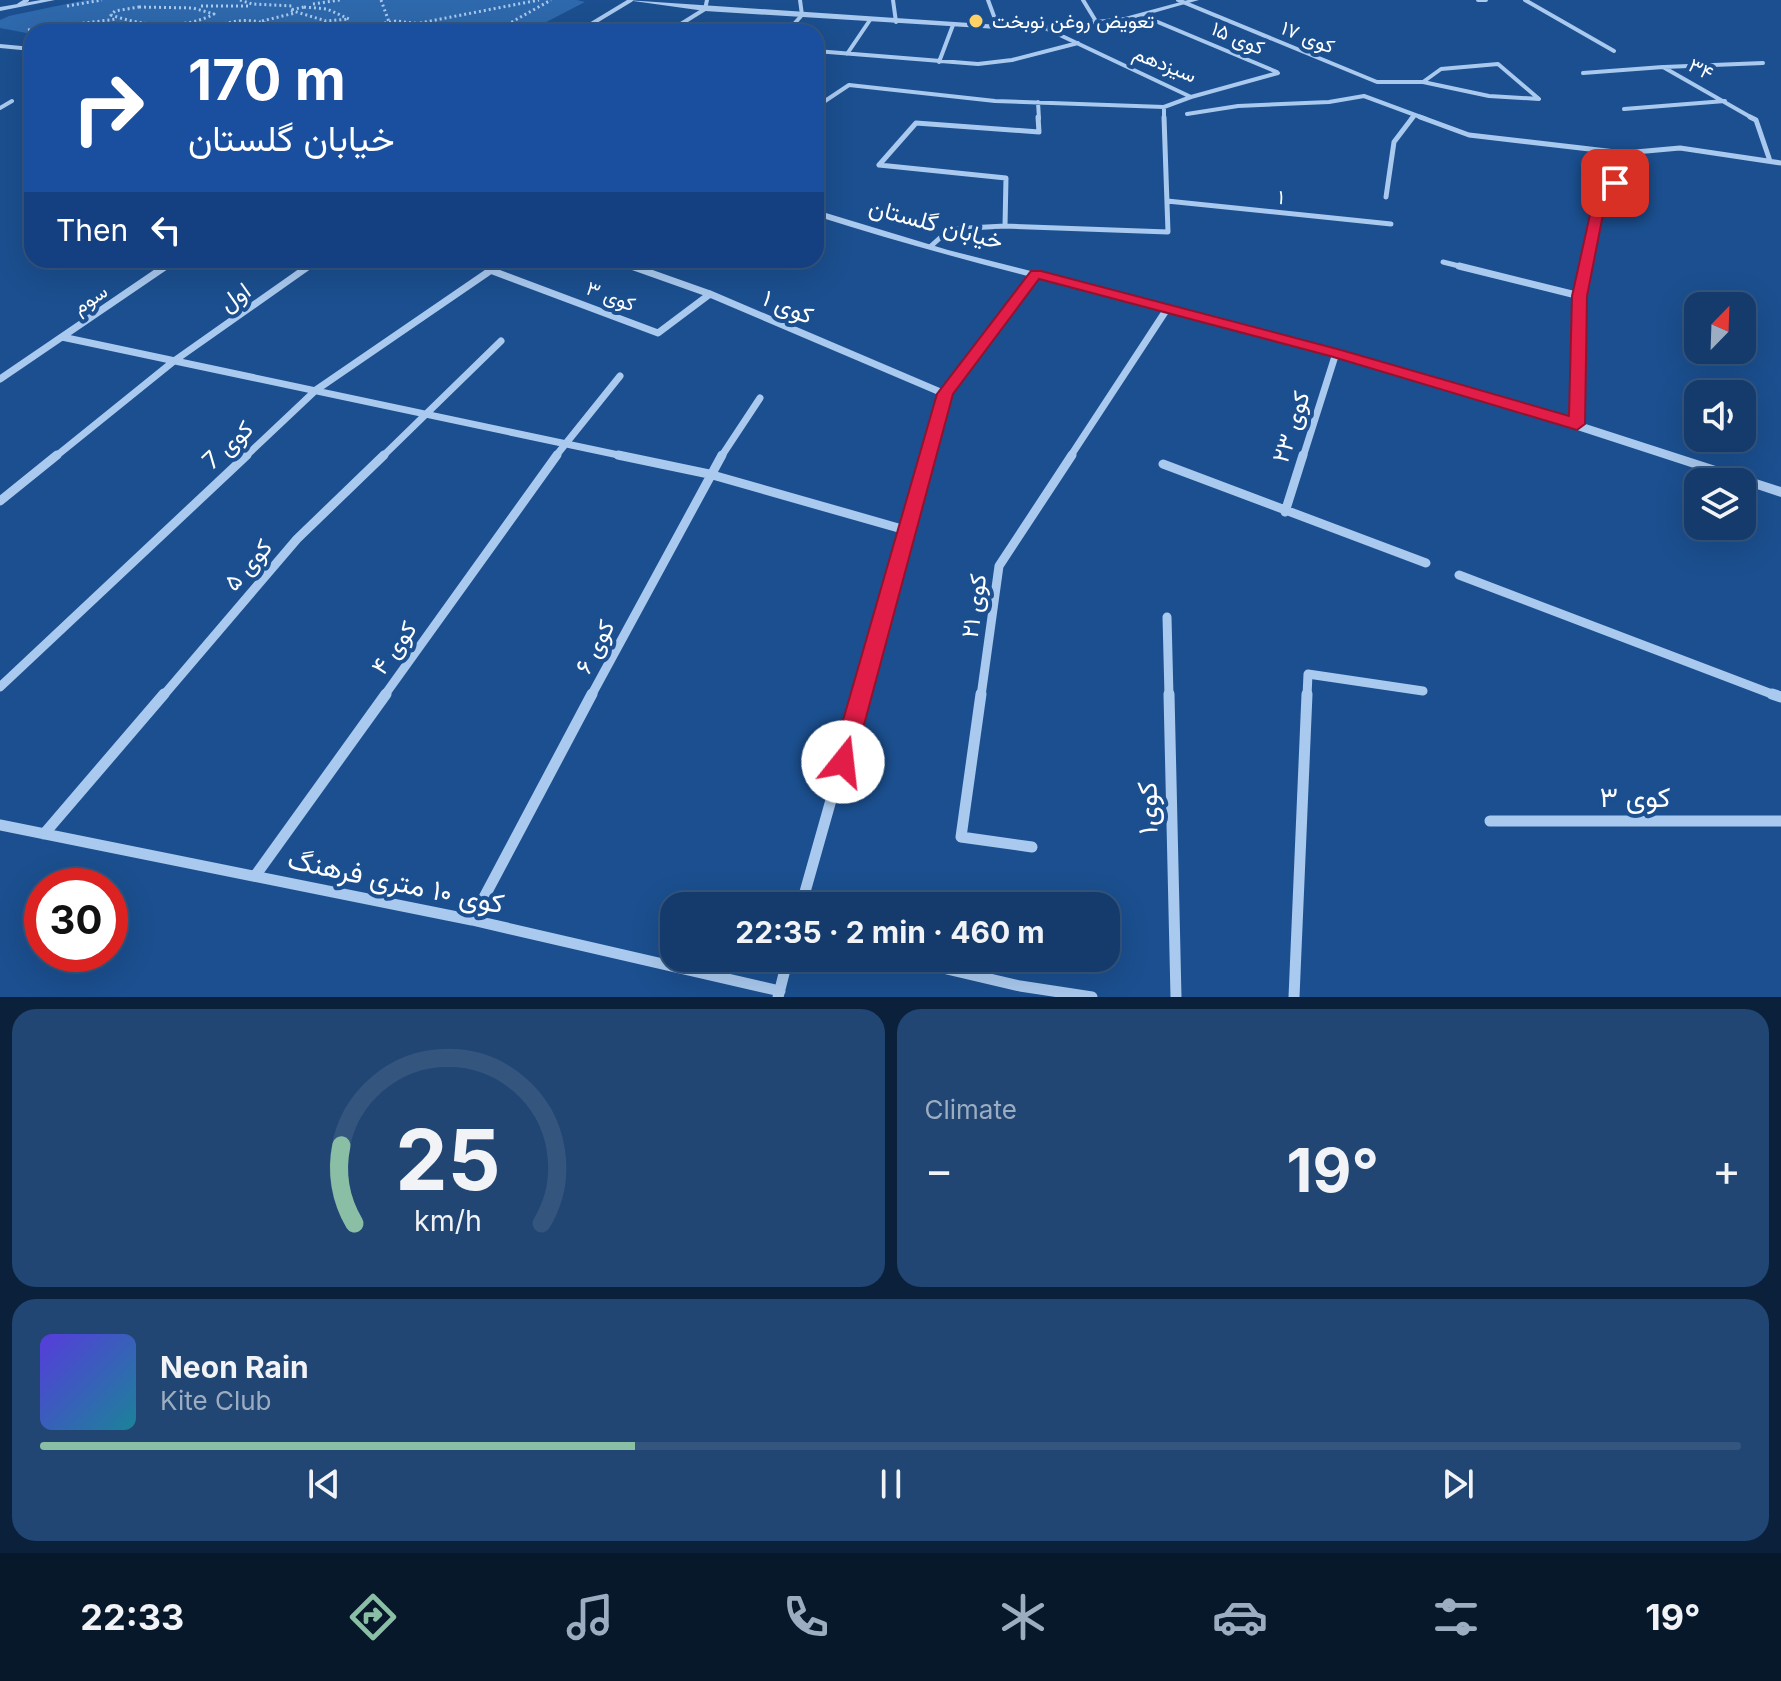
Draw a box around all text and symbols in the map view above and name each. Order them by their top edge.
place label: تعویض روغن نوبخت [992,9,1154,34]
marker: تعویض روغن نوبخت [967,12,985,30]
street label: کوی ۱۵ [1208,16,1268,61]
street label: کوی ۱۷ [1278,16,1338,59]
street label: سیزدهم [1130,41,1200,88]
text: 170 m [188,46,346,114]
street label: ۳۴ [1685,53,1717,85]
icon: right [56,56,160,160]
text: خیابان گلستان [188,116,395,160]
pin [1581,149,1649,217]
icon: arrive [1593,161,1637,205]
street label: ۱ [1277,185,1285,209]
street label: خیابان گلستان [866,192,1006,255]
icon: left [144,208,188,252]
text: Then [56,212,128,248]
street label: اول [213,276,257,318]
street label: کوی ۳ [583,276,639,317]
street label: سوم [68,279,112,320]
street label: کوی ۱ [758,283,818,331]
north arrow [1684,292,1756,364]
map controls [1684,292,1756,540]
button: sound [1684,380,1756,452]
street label: کوی ۲۳ [1265,387,1317,467]
street label: کوی 7 [196,414,260,476]
button: layers [1684,468,1756,540]
street label: کوی ۵ [217,533,279,597]
street label: کوی ۲۱ [955,572,993,640]
street label: کوی ۴ [365,615,423,681]
street label: کوی ۶ [568,615,622,679]
position arrow [801,720,885,804]
street label: کوی ۳ [1600,780,1670,815]
street label: کوی۱ [1130,781,1165,835]
street label: کوی ۱۰ متری فرهنگ [284,841,507,922]
speed limit sign: 30 [24,868,128,972]
text: 22:35 · 2 min · 460 m [735,914,1045,950]
text: Climate [925,1094,1017,1125]
text: 25 [395,1109,501,1210]
text: 19° [1287,1134,1379,1206]
text: − [925,1143,954,1197]
text: + [1712,1143,1741,1197]
text: km/h [414,1203,482,1238]
text: Neon Rain [160,1349,309,1385]
text: Kite Club [160,1385,271,1416]
icon: previous [302,1462,346,1506]
icon: pause [869,1462,913,1506]
icon: next [1436,1462,1480,1506]
icon: directions [345,1589,401,1645]
icon: music [562,1589,618,1645]
icon: phone [778,1589,834,1645]
icon: climate [995,1589,1051,1645]
icon: car [1212,1589,1268,1645]
icon: filters [1428,1589,1484,1645]
text: 22:33 [80,1595,184,1639]
text: 19° [1645,1595,1701,1639]

